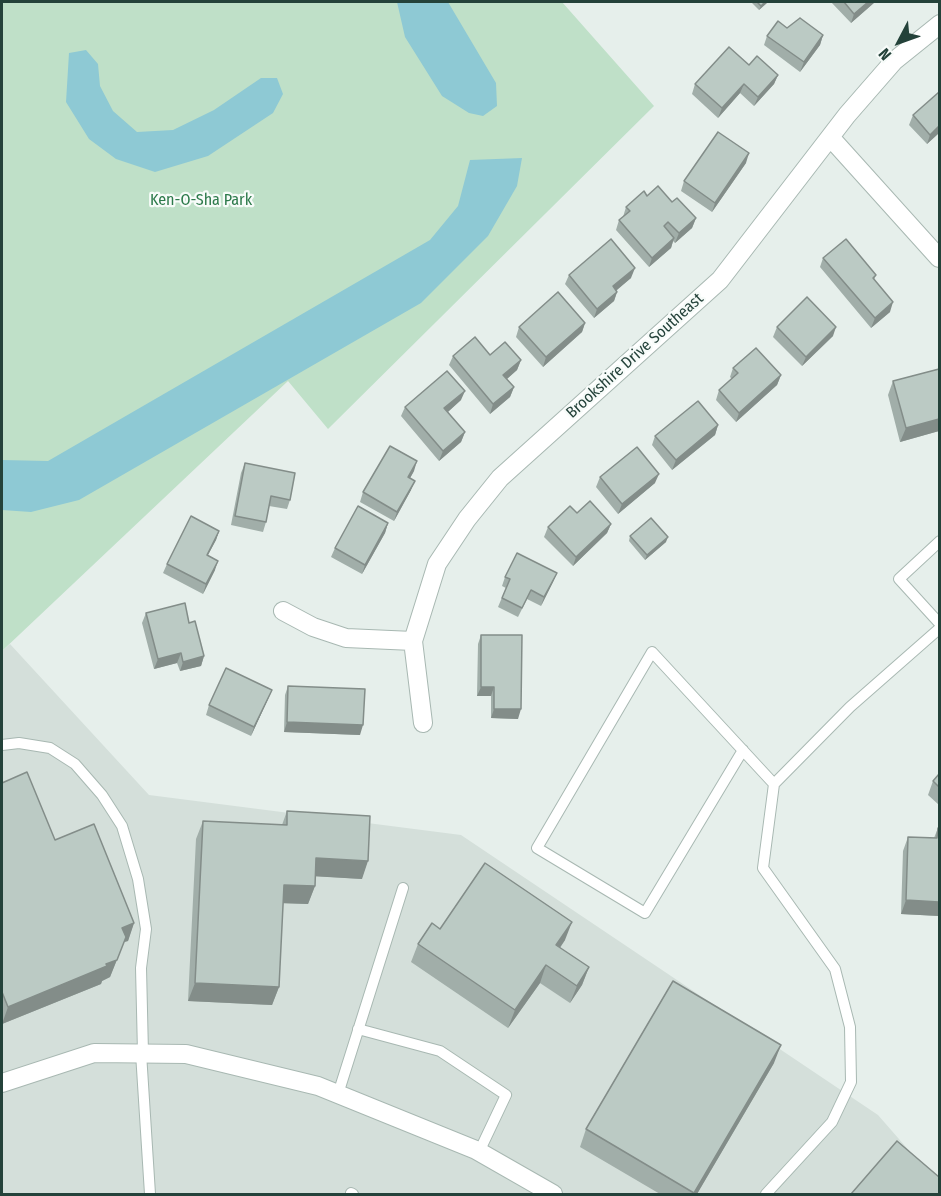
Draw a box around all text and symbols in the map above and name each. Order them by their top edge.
north arrow [869,12,929,72]
text: N [875,44,895,64]
park label: Ken-O-Sha Park [150,191,252,211]
street label: Brookshire Drive Southeast [563,289,707,423]

